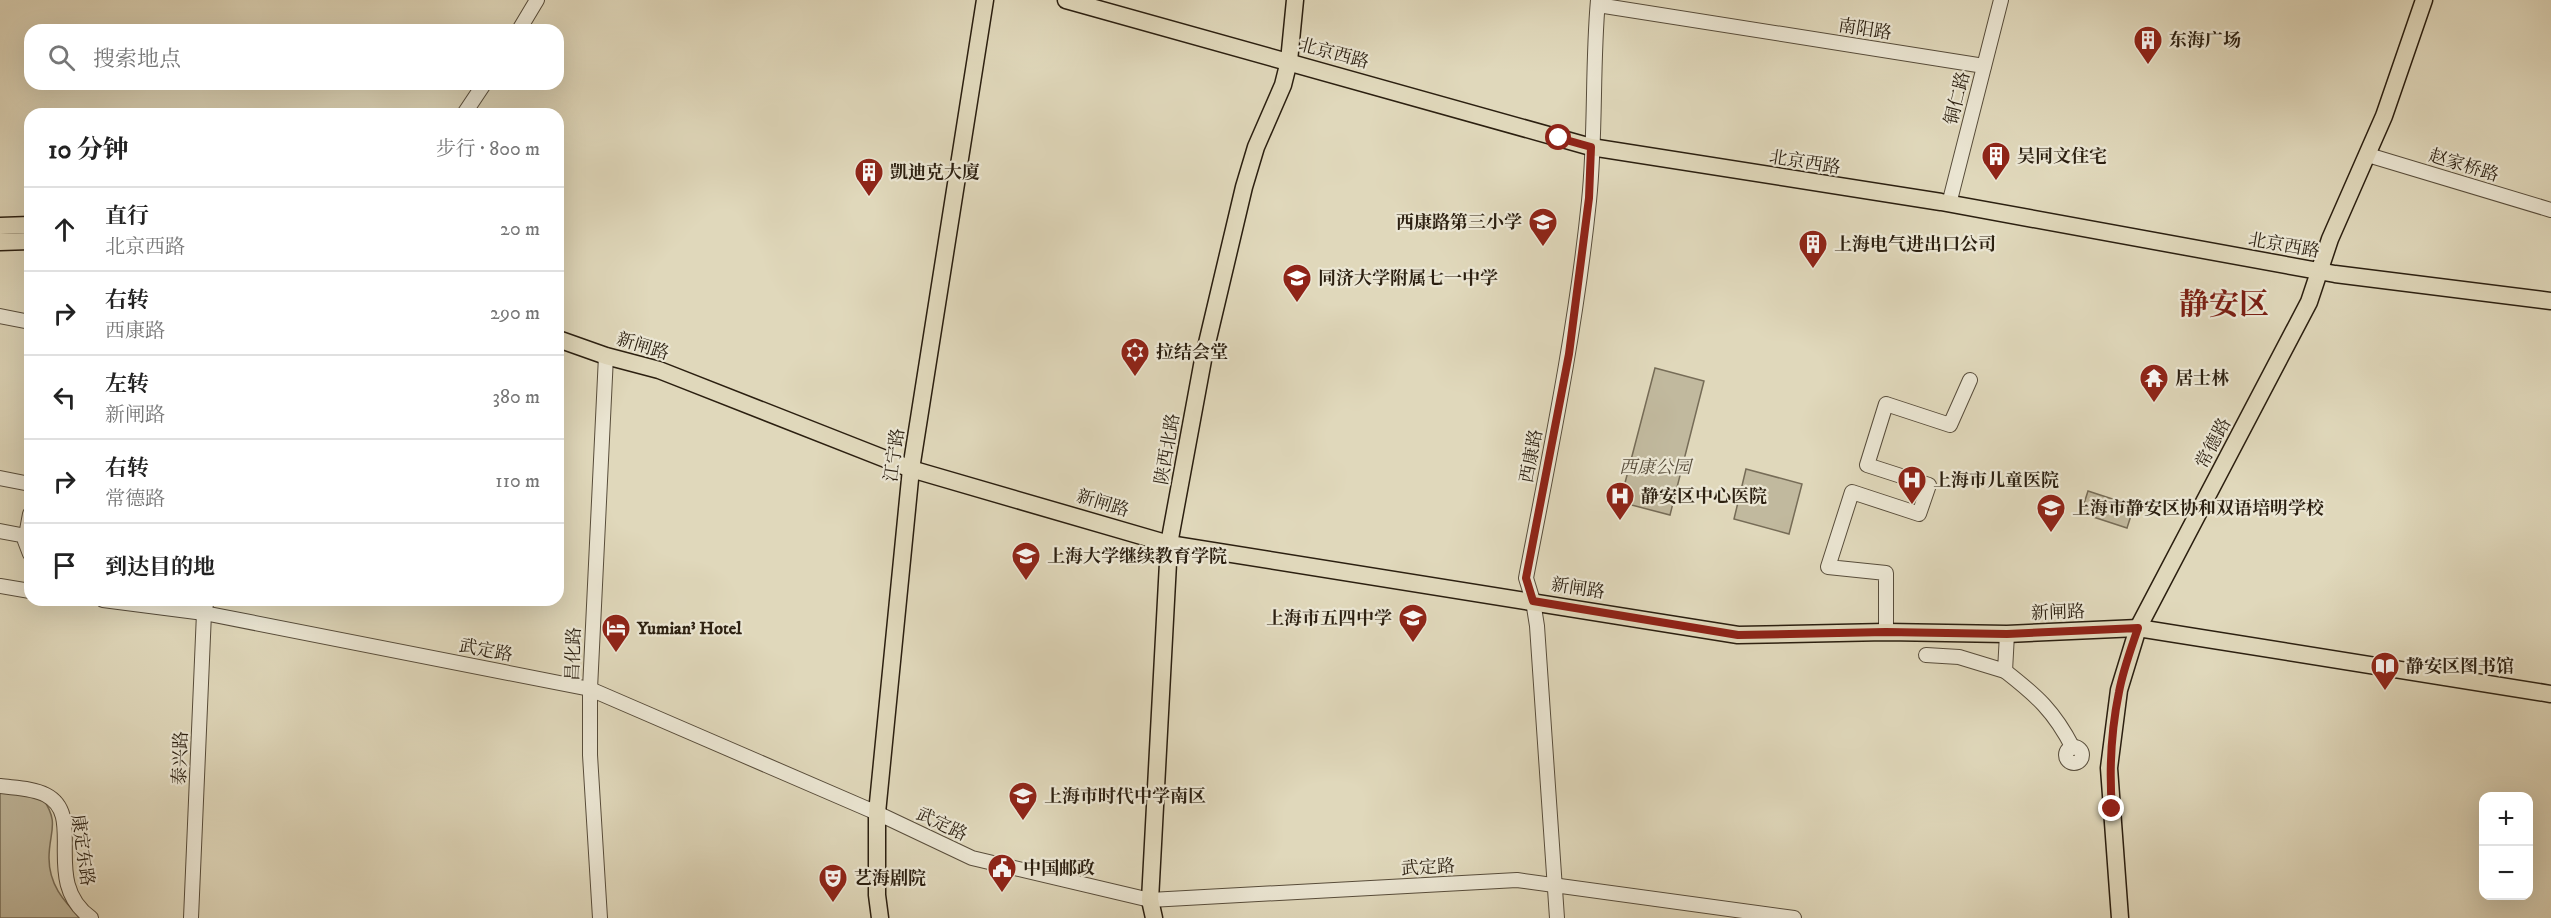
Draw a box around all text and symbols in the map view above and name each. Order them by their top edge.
street label: 南阳路 [1836,15,1893,45]
search box [24,24,564,90]
building icon: 东海广场 [2132,24,2164,66]
place label: 东海广场 [2169,30,2241,52]
street label: 北京西路 [1296,34,1371,74]
icon: search [45,41,78,74]
text: 搜索地点 [93,46,181,73]
street label: 铜仁路 [1941,69,1975,127]
route start [1545,124,1571,150]
text: 10 分钟 [48,134,129,167]
text: 步行 · 800 m [436,137,540,162]
building icon: 吴同文住宅 [1980,140,2012,182]
street label: 赵家桥路 [2426,145,2501,187]
street label: 北京西路 [1768,146,1842,179]
place label: 吴同文住宅 [2017,146,2107,168]
building icon: 凱迪克大廈 [853,156,885,198]
place label: 凱迪克大廈 [890,162,980,184]
text: 直行 [105,203,149,230]
school or university icon: 西康路第三小学 [1527,206,1559,248]
place label: 西康路第三小学 [1396,212,1522,234]
icon: ahead [48,213,81,246]
text: 20 m [500,217,540,242]
building icon: 上海电气进出口公司 [1797,228,1829,270]
street label: 北京西路 [2246,229,2321,263]
place label: 上海电气进出口公司 [1834,234,1996,256]
text: 北京西路 [105,235,185,260]
school or university icon: 同济大学附属七一中学 [1281,262,1313,304]
place label: 同济大学附属七一中学 [1318,268,1498,290]
text: 右转 [105,287,149,314]
district label: 静安区 [2179,287,2269,324]
icon: right [48,297,81,330]
text: 290 m [490,301,540,326]
text: 西康路 [105,319,165,344]
street label: 新闸路 [614,329,672,365]
synagogue icon: 拉结会堂 [1119,336,1151,378]
place label: 拉结会堂 [1156,342,1228,364]
temple icon: 居士林 [2138,362,2170,404]
place label: 居士林 [2175,368,2229,390]
text: 左转 [105,371,149,398]
icon: left [48,381,81,414]
text: 380 m [492,385,540,410]
text: 新闸路 [105,403,165,428]
street label: 陕西北路 [1151,412,1185,487]
street label: 常德路 [2191,414,2236,472]
street label: 江宁路 [880,427,910,483]
street label: 西康路 [1516,428,1548,485]
text: 右转 [105,455,149,482]
park label: 西康公园 [1619,457,1694,479]
hospital icon: 上海市儿童医院 [1896,464,1928,506]
icon: right [48,465,81,498]
text: 110 m [495,469,540,494]
place label: 上海市儿童医院 [1933,470,2059,492]
hospital icon: 静安区中心医院 [1604,480,1636,522]
street label: 新闸路 [1074,486,1132,522]
place label: 静安区中心医院 [1641,486,1767,508]
text: 常德路 [105,487,165,512]
school or university icon: 上海市静安区协和双语培明学校 [2035,492,2067,534]
place label: 上海市静安区协和双语培明学校 [2072,498,2324,520]
school or university icon: 上海大学继续教育学院 [1010,540,1042,582]
place label: 上海大学继续教育学院 [1047,546,1227,568]
icon: arrive [48,549,81,582]
text: 到达目的地 [105,554,215,581]
street label: 新闸路 [1549,574,1606,604]
street label: 新闸路 [2031,601,2085,625]
school or university icon: 上海市五四中学 [1397,602,1429,644]
place label: 上海市五四中学 [1266,608,1392,630]
hotel icon: Yumian³ Hotel [600,612,632,654]
place label: Yumian³ Hotel [636,618,742,640]
street label: 昌化路 [562,627,586,681]
street label: 武定路 [457,635,514,667]
library icon: 静安区图书馆 [2369,650,2401,692]
place label: 静安区图书馆 [2406,656,2514,678]
street label: 泰兴路 [169,731,193,785]
school or university icon: 上海市时代中学南区 [1007,780,1039,822]
place label: 上海市时代中学南区 [1044,786,1206,808]
map controls [2479,792,2533,900]
button: + [2479,792,2533,846]
route end [2098,795,2124,821]
street label: 武定路 [912,804,971,846]
street label: 康定东路 [66,813,98,887]
button: − [2479,846,2533,900]
public building icon: 中国邮政 [986,852,1018,894]
street label: 武定路 [1401,856,1456,880]
place label: 中国邮政 [1023,858,1095,880]
theatre icon: 艺海剧院 [817,862,849,904]
place label: 艺海剧院 [854,868,926,890]

